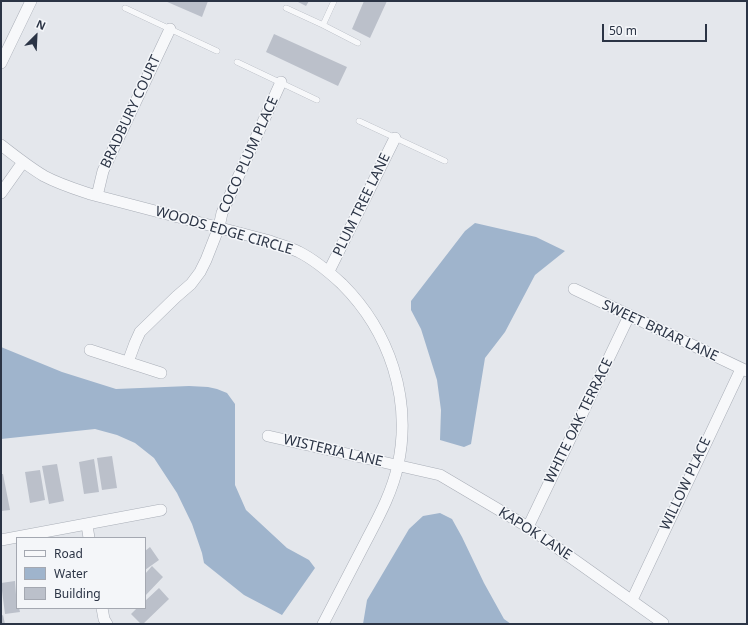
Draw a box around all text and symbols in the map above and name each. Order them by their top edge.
north arrow [16,16,56,56]
text: N [34,16,48,33]
scale bar [604,16,709,42]
text: 50 m [609,22,637,39]
street label: BRADBURY COURT [97,53,165,171]
street label: COCO PLUM PLACE [216,94,282,216]
street label: PLUM TREE LANE [330,151,394,259]
street label: WOODS EDGE CIRCLE [153,203,295,259]
street label: SWEET BRIAR LANE [599,297,721,365]
street label: WHITE OAK TERRACE [541,356,617,486]
street label: WISTERIA LANE [282,431,384,471]
street label: WILLOW PLACE [657,435,715,533]
street label: KAPOK LANE [495,504,575,564]
legend [16,537,146,609]
text: Road [54,545,83,562]
text: Water [54,565,88,582]
text: Building [54,585,101,602]

